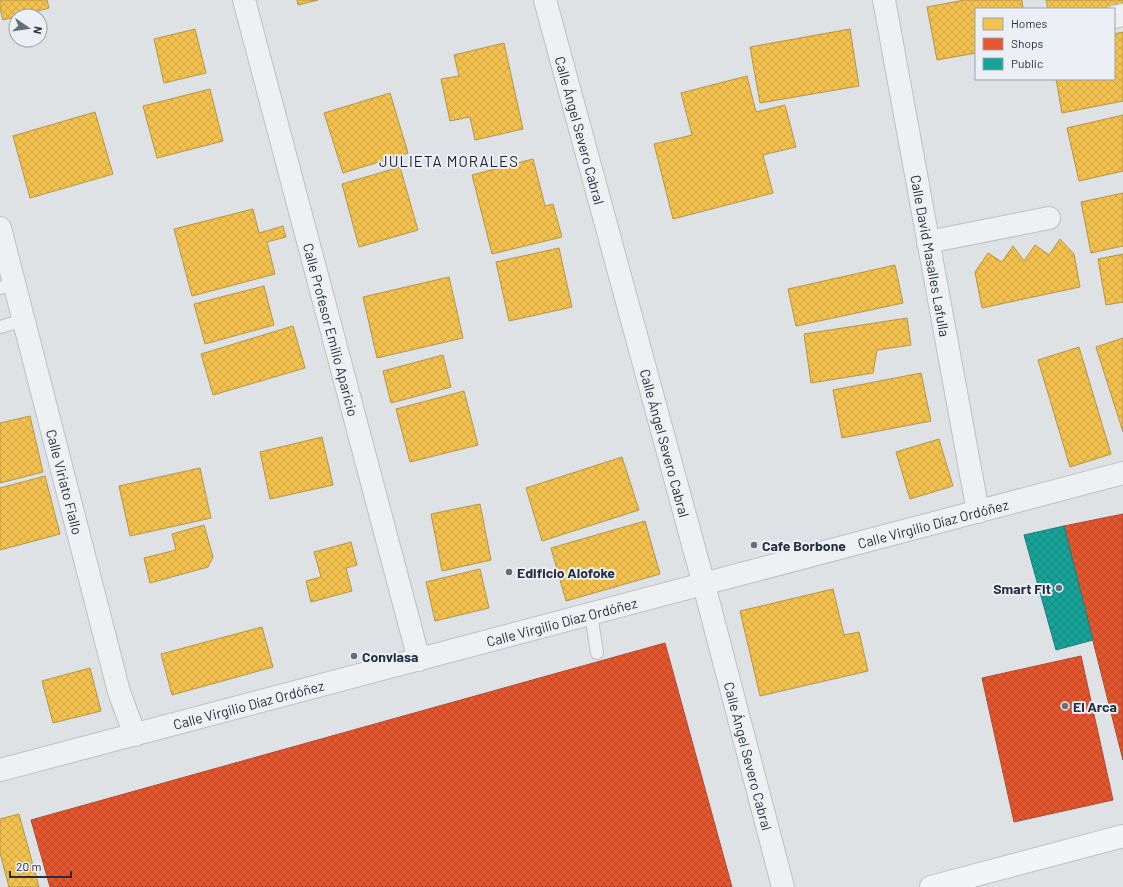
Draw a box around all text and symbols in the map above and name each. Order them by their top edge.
north arrow [8,8,48,48]
legend [975,8,1115,80]
text: Homes [1011,16,1048,30]
text: N [31,25,45,35]
text: Shops [1011,36,1044,50]
street label: Calle Ángel Severo Cabral [552,54,609,206]
text: Public [1011,56,1043,70]
district label: JULIETA MORALES [379,152,519,170]
street label: Calle David Masalles Lafulla [908,173,954,338]
street label: Calle Profesor Emilio Aparicio [300,241,363,418]
street label: Calle Ángel Severo Cabral [637,367,694,519]
street label: Calle Viriato Fiallo [43,427,87,536]
street label: Calle Virgilio Díaz Ordóñez [856,495,1010,551]
place label: Cafe Borbone [762,537,846,554]
marker: Cafe Borbone [749,540,759,550]
place label: Edificio Alofoke [517,564,615,581]
marker: Edificio Alofoke [504,567,514,577]
place label: Smart Fit [993,580,1051,597]
marker: Smart Fit [1054,583,1064,593]
street label: Calle Virgilio Díaz Ordóñez [484,593,639,650]
place label: Conviasa [362,648,418,665]
marker: Conviasa [349,651,359,661]
street label: Calle Virgilio Díaz Ordóñez [171,676,326,732]
street label: Calle Ángel Severo Cabral [721,680,776,832]
place label: El Arca [1073,698,1117,715]
marker: El Arca [1060,701,1070,711]
scale bar [10,853,71,879]
text: 20 m [16,859,42,873]

